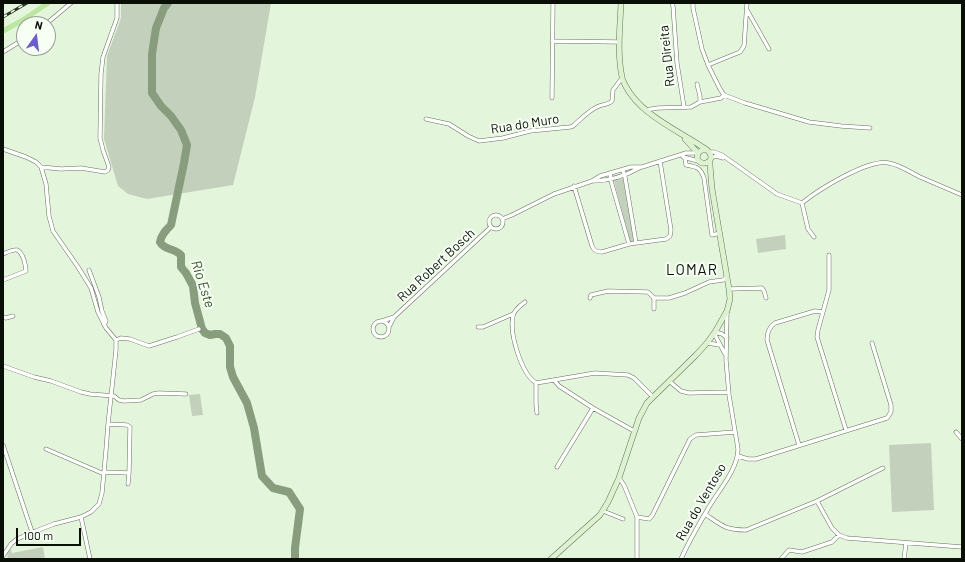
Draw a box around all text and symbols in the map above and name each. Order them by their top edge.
north arrow [16,16,56,56]
text: N [34,18,44,32]
street label: Rua Direita [656,24,678,88]
street label: Rua do Muro [490,111,560,137]
street label: Rua Robert Bosch [394,225,478,305]
water label: Rio Este [187,258,219,310]
district label: LOMAR [666,261,718,279]
street label: Rua do Ventoso [673,460,729,544]
scale bar [18,520,83,546]
text: 100 m [23,528,53,542]

